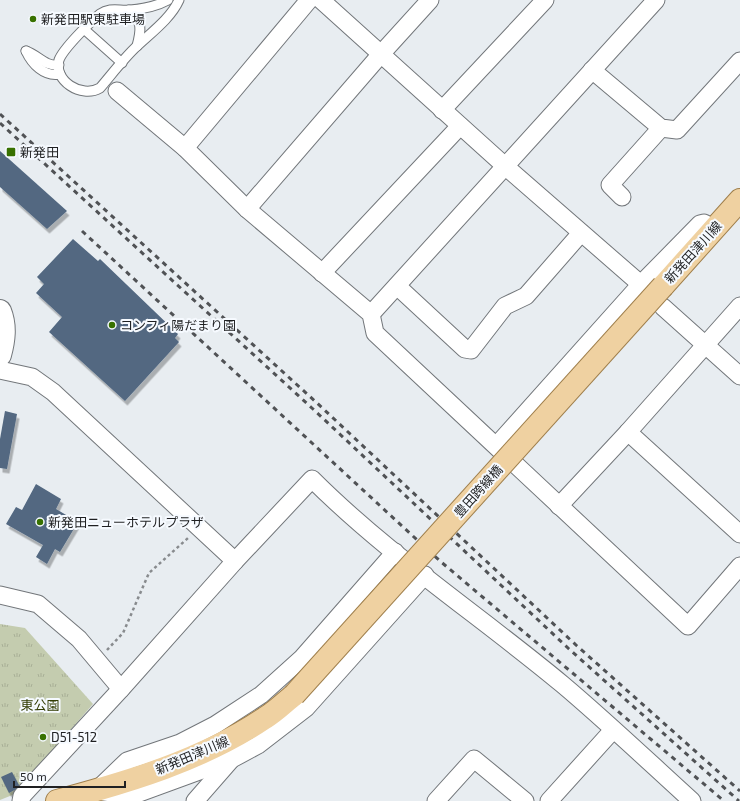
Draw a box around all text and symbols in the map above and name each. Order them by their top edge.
place label: 新発田駅東駐車場 [41,11,145,27]
marker: 新発田駅東駐車場 [28,14,38,24]
place label: 新発田 [20,144,59,160]
marker: 新発田 [5,146,17,158]
street label: 新発田津川線 [661,218,725,286]
place label: コンフィ陽だまり園 [120,317,236,333]
marker: コンフィ陽だまり園 [107,320,117,330]
street label: 豊田跨線橋 [450,461,506,521]
place label: 新発田ニューホテルプラザ [48,514,204,530]
marker: 新発田ニューホテルプラザ [35,517,45,527]
park label: 東公園 [20,697,60,713]
place label: D51-512 [51,729,97,745]
marker: D51-512 [38,732,48,742]
street label: 新発田津川線 [153,732,231,778]
scale bar [14,763,125,789]
text: 50 m [20,769,47,783]

